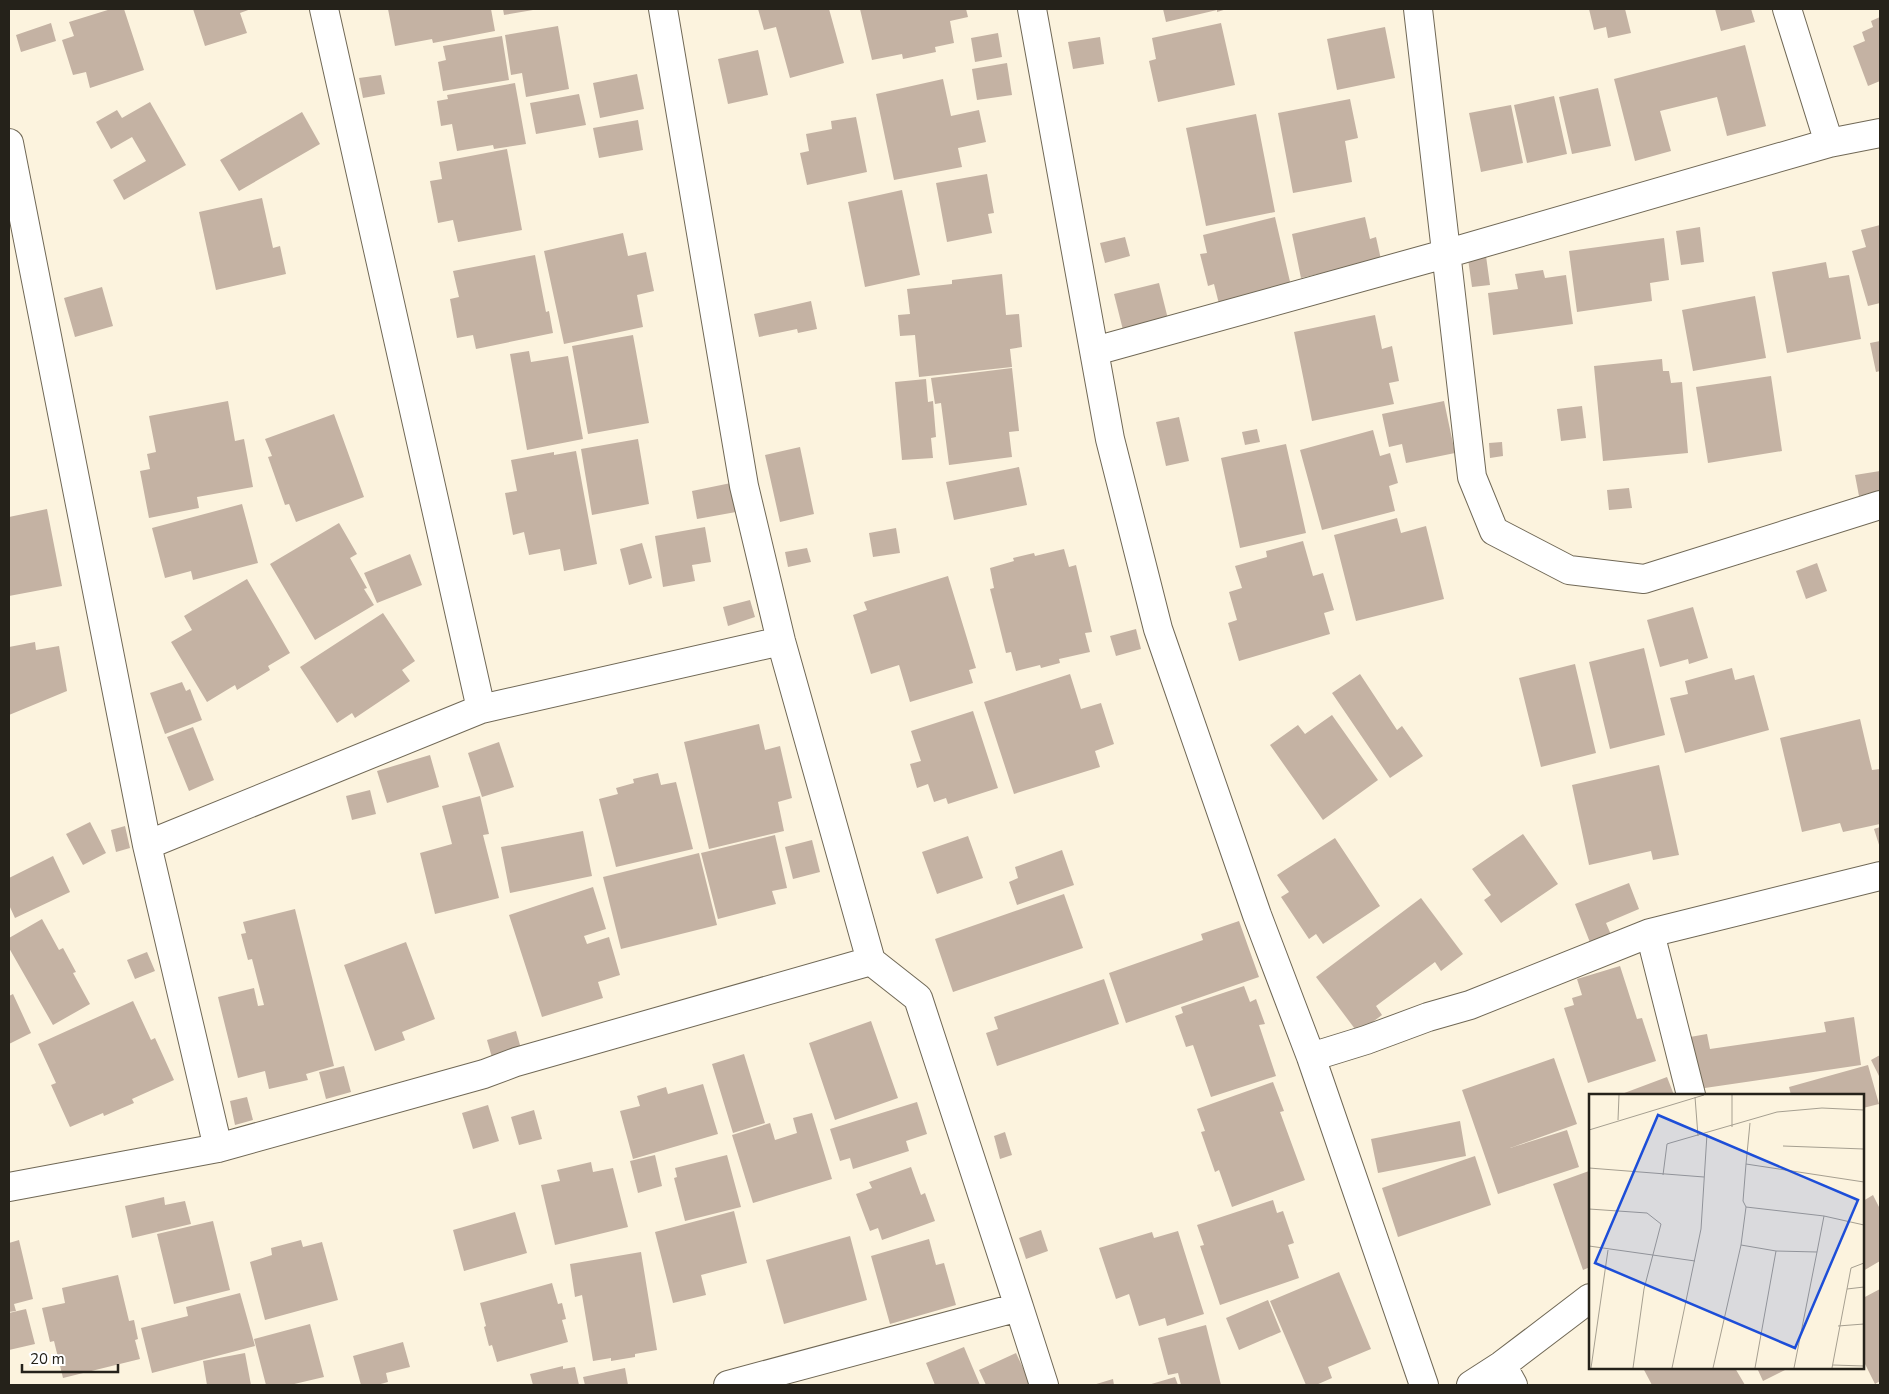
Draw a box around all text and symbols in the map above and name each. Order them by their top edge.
inset map [1589,1094,1864,1369]
scale bar [22,1342,119,1374]
text: 20 m [30,1349,65,1369]

